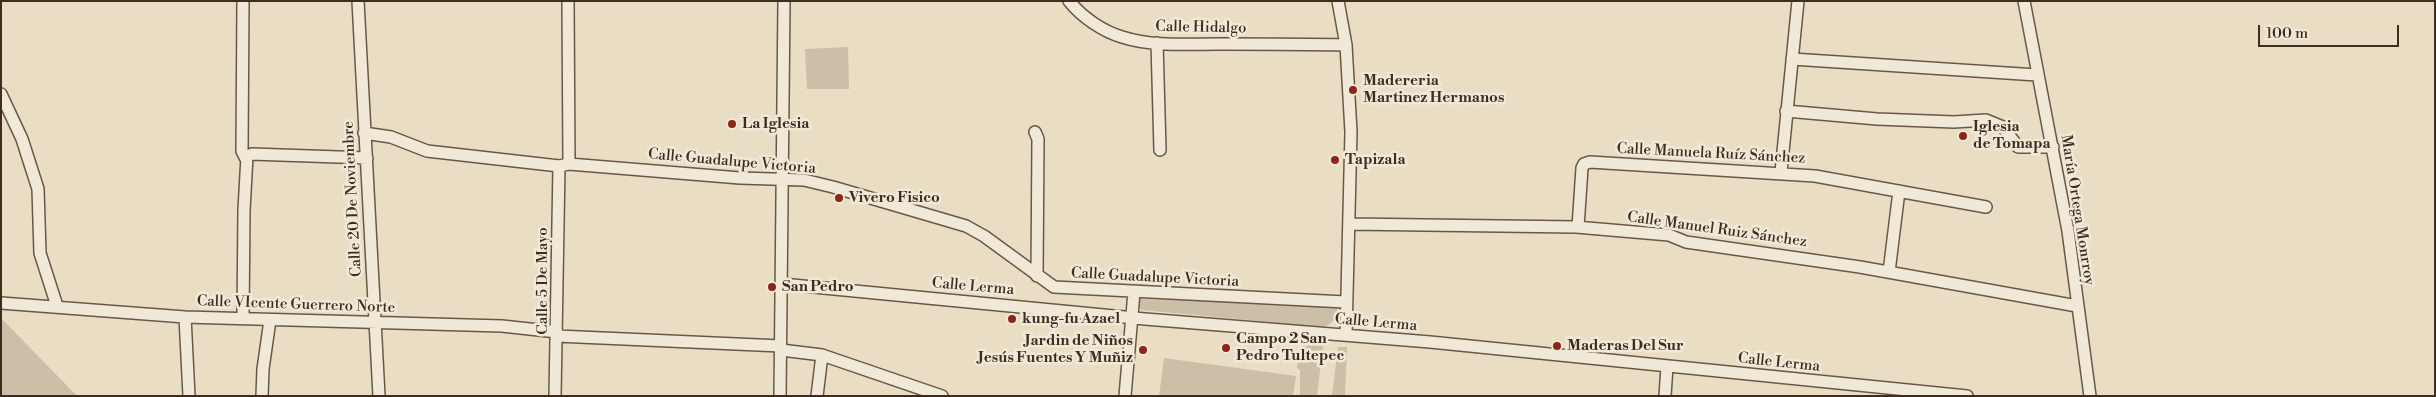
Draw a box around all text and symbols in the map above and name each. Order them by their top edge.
scale bar [2261,15,2402,47]
street label: Calle Hidalgo [1155,18,1247,38]
text: 100 m [2266,24,2308,43]
place label: Madereria Martinez Hermanos [1363,72,1504,107]
marker: Madereria Martinez Hermanos [1347,84,1359,96]
place label: La Iglesia [742,115,809,133]
marker: La Iglesia [726,118,738,130]
place label: Iglesia de Tomapa [1973,118,2051,153]
street label: Calle 20 De Noviembre [340,121,366,277]
marker: Iglesia de Tomapa [1957,130,1969,142]
street label: María Ortega Monrroy [2056,133,2098,287]
street label: Calle Manuela Ruíz Sánchez [1616,140,1806,168]
street label: Calle Guadalupe Victoria [647,146,817,178]
place label: Tapizala [1345,151,1406,169]
marker: Tapizala [1329,154,1341,166]
place label: Vivero Fisico [849,189,940,207]
marker: Vivero Fisico [833,192,845,204]
street label: Calle Manuel Ruiz Sánchez [1626,208,1808,252]
street label: Calle 5 De Mayo [534,227,552,335]
street label: Calle Guadalupe Victoria [1070,265,1240,291]
street label: Calle Lerma [931,274,1015,300]
place label: San Pedro [782,278,854,296]
marker: San Pedro [766,281,778,293]
street label: Calle VIcente Guerrero Norte [196,293,396,317]
place label: kung-fu Azael [1022,310,1120,328]
street label: Calle Lerma [1334,310,1418,336]
marker: kung-fu Azael [1006,313,1018,325]
place label: Campo 2 San Pedro Tultepec [1236,330,1344,365]
place label: Jardin de Niños Jesús Fuentes Y Muñiz [978,332,1133,367]
place label: Maderas Del Sur [1567,337,1684,355]
marker: Maderas Del Sur [1551,340,1563,352]
marker: Campo 2 San Pedro Tultepec [1220,342,1232,354]
marker: Jardin de Niños Jesús Fuentes Y Muñiz [1137,344,1149,356]
street label: Calle Lerma [1737,350,1821,376]

